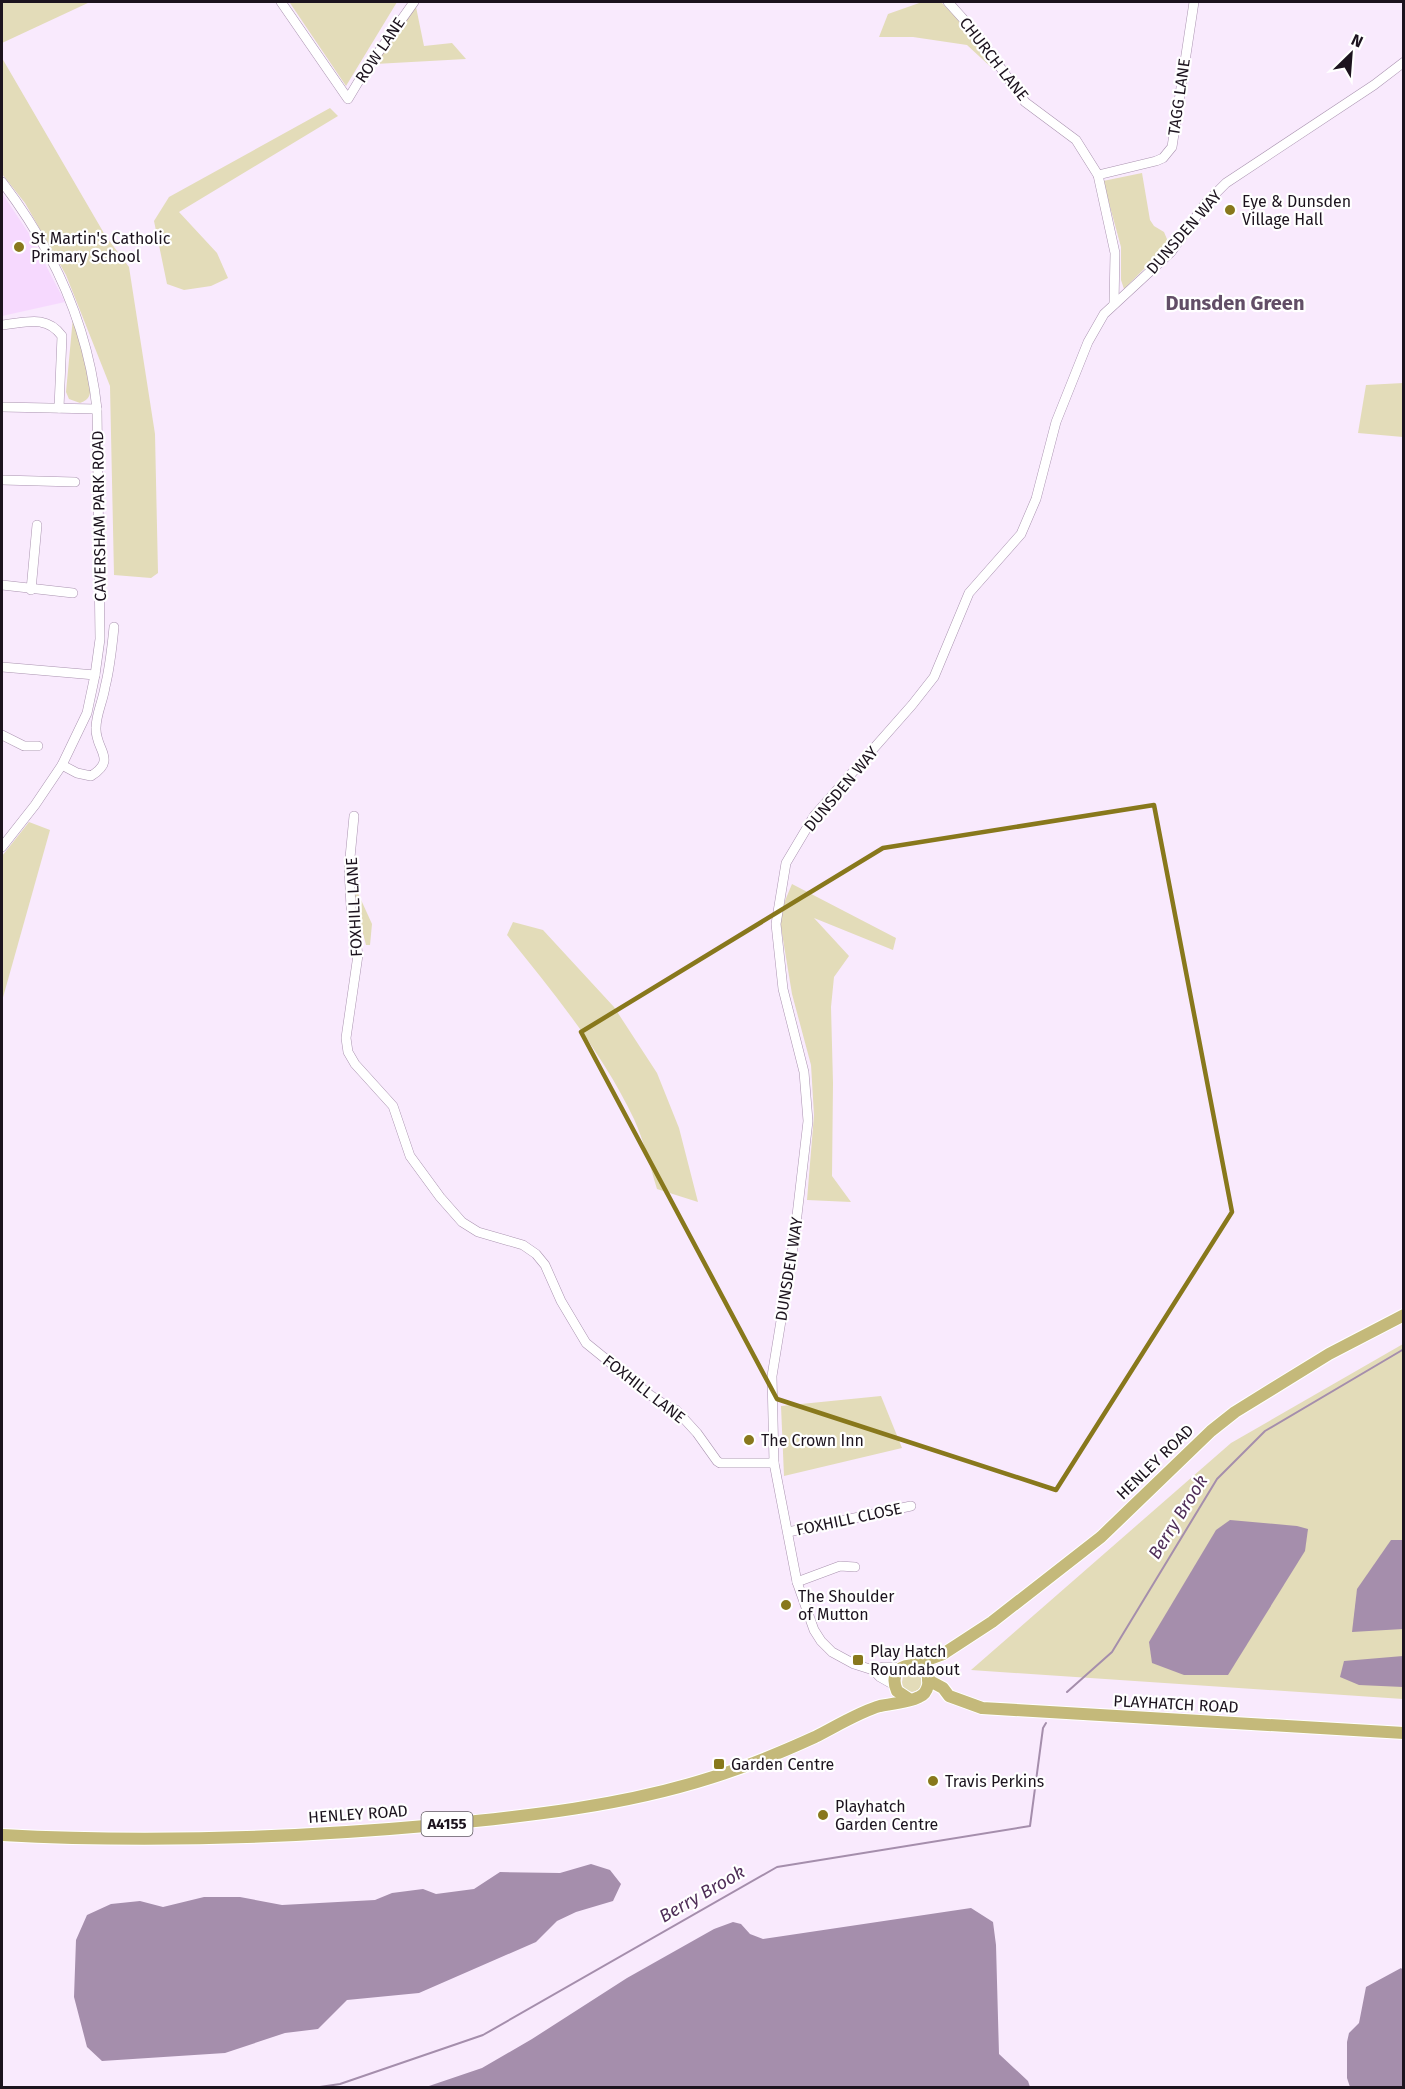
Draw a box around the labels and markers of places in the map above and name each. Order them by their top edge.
place label: Eye & Dunsden Village Hall [1242,192,1351,229]
marker: Eye & Dunsden Village Hall [1223,203,1237,217]
place label: St Martin's Catholic Primary School [31,229,171,266]
marker: St Martin's Catholic Primary School [12,240,26,254]
place label: The Crown Inn [761,1431,864,1450]
marker: The Crown Inn [742,1433,756,1447]
place label: The Shoulder of Mutton [798,1587,895,1624]
marker: The Shoulder of Mutton [779,1598,793,1612]
place label: Play Hatch Roundabout [870,1642,960,1679]
marker: Play Hatch Roundabout [851,1653,865,1667]
place label: Garden Centre [731,1755,834,1774]
marker: Garden Centre [712,1757,726,1771]
place label: Travis Perkins [945,1772,1044,1791]
marker: Travis Perkins [926,1774,940,1788]
place label: Playhatch Garden Centre [835,1797,938,1834]
marker: Playhatch Garden Centre [816,1808,830,1822]

